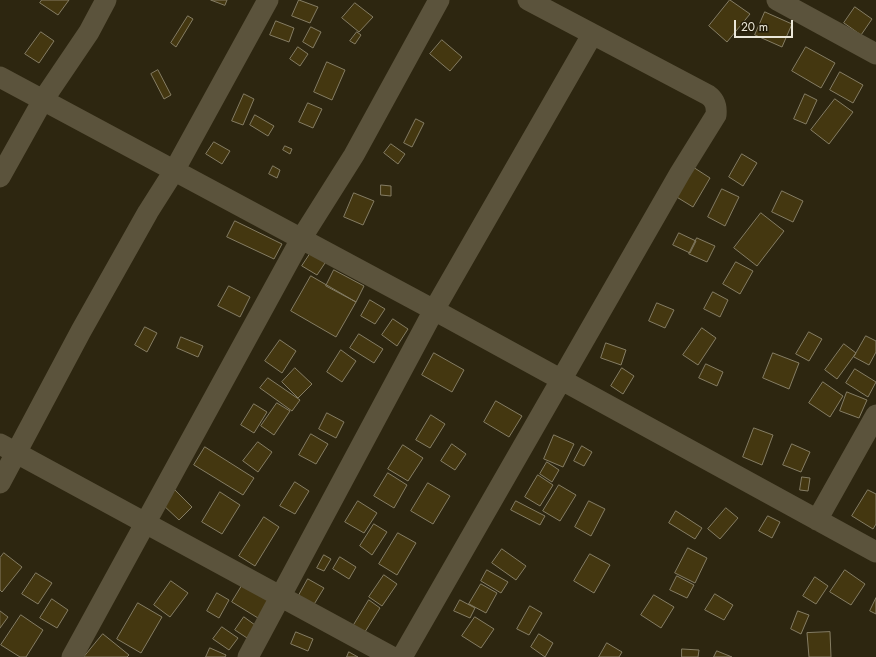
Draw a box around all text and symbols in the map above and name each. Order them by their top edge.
scale bar [736,12,795,38]
text: 20 m [741,18,768,36]

